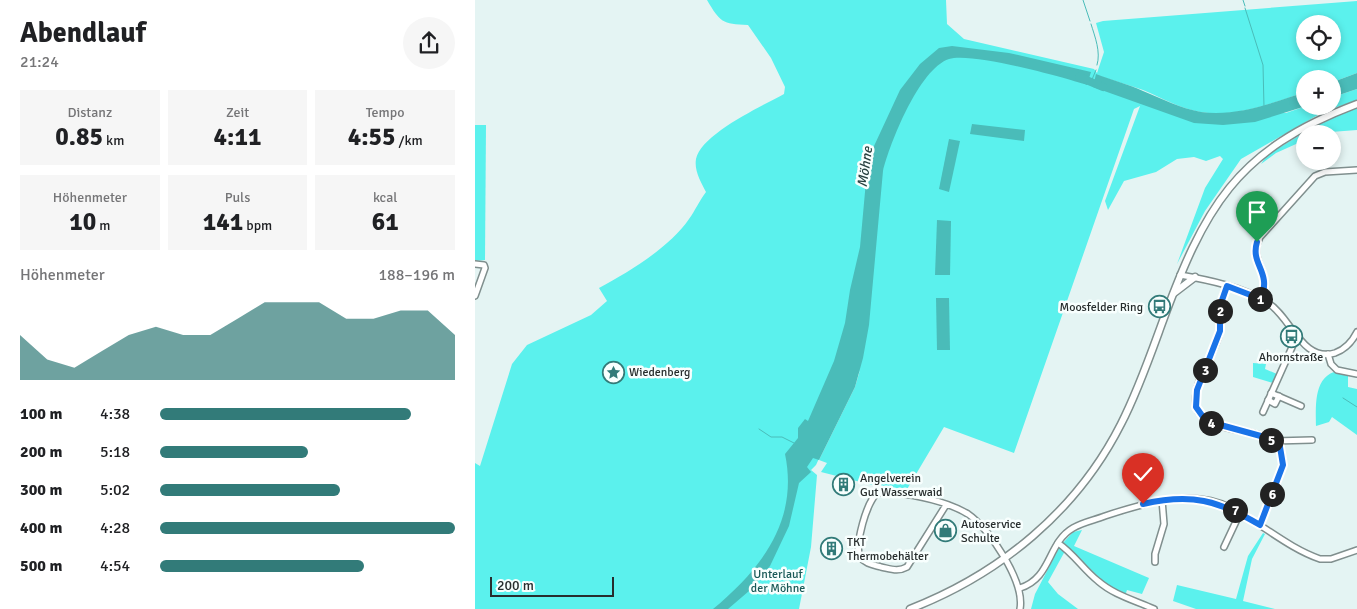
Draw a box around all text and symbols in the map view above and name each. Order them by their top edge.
map controls [1296,15,1341,170]
button: locate [1296,15,1341,60]
text: Abendlauf [20,16,146,50]
button: share [403,17,455,69]
text: 21:24 [20,52,59,72]
button: + [1296,70,1341,115]
text: Distanz [67,104,112,121]
text: Zeit [226,104,249,121]
text: Tempo [366,104,404,121]
text: 0.85 [55,121,103,152]
text: 4:11 [214,121,261,152]
text: 4:55 [348,121,396,152]
button: − [1296,125,1341,170]
text: km [103,132,124,149]
text: /km [396,132,423,149]
water label: Möhne [854,145,876,188]
text: Höhenmeter [53,189,127,206]
text: Puls [225,189,250,206]
text: kcal [373,189,397,206]
pin [1236,191,1278,242]
icon: arrive [1243,198,1271,226]
text: 10 [69,206,96,237]
text: 141 [203,206,243,237]
text: 61 [372,206,399,237]
text: m [96,217,110,234]
text: bpm [243,217,272,234]
text: Höhenmeter [20,265,105,285]
text: 188–196 m [378,265,455,285]
pin: 1 [1247,286,1273,312]
text: 1 [1257,291,1264,308]
bus stop icon: Moosfelder Ring [1147,295,1171,319]
pin: 2 [1207,298,1233,324]
place label: Moosfelder Ring [1059,300,1143,315]
text: 2 [1217,303,1224,320]
bus stop icon: Ahornstraße [1279,324,1303,348]
place label: Ahornstraße [1259,350,1323,365]
pin: 3 [1193,358,1217,382]
place icon: Wiedenberg [601,360,625,384]
text: 3 [1202,362,1209,379]
place label: Wiedenberg [629,365,690,380]
text: 100 m [20,404,62,424]
text: 4:38 [100,404,130,424]
pin: 4 [1199,410,1223,436]
text: 4 [1208,415,1215,432]
pin: 5 [1259,428,1283,452]
text: 5 [1268,432,1275,449]
text: 200 m [20,442,62,462]
text: 5:18 [100,442,130,462]
pin [1122,453,1164,504]
icon: check [1129,460,1157,488]
place label: Angelverein Gut Wasserwaid [860,471,942,500]
building icon: Angelverein Gut Wasserwaid [832,473,856,497]
text: 300 m [20,480,62,500]
text: 5:02 [100,480,130,500]
pin: 6 [1259,482,1285,506]
text: 6 [1269,486,1276,503]
pin: 7 [1223,498,1247,522]
text: 7 [1232,502,1239,519]
place label: Autoservice Schulte [961,517,1021,546]
text: 400 m [20,518,62,538]
text: 4:28 [100,518,130,538]
shop icon: Autoservice Schulte [933,519,957,543]
place label: TKT Thermobehälter [847,535,929,564]
building icon: TKT Thermobehälter [819,537,843,561]
text: 500 m [20,556,62,576]
text: 4:54 [100,556,130,576]
park label: Unterlauf der Möhne [751,567,805,596]
scale bar [490,574,614,597]
text: 200 m [497,577,534,594]

